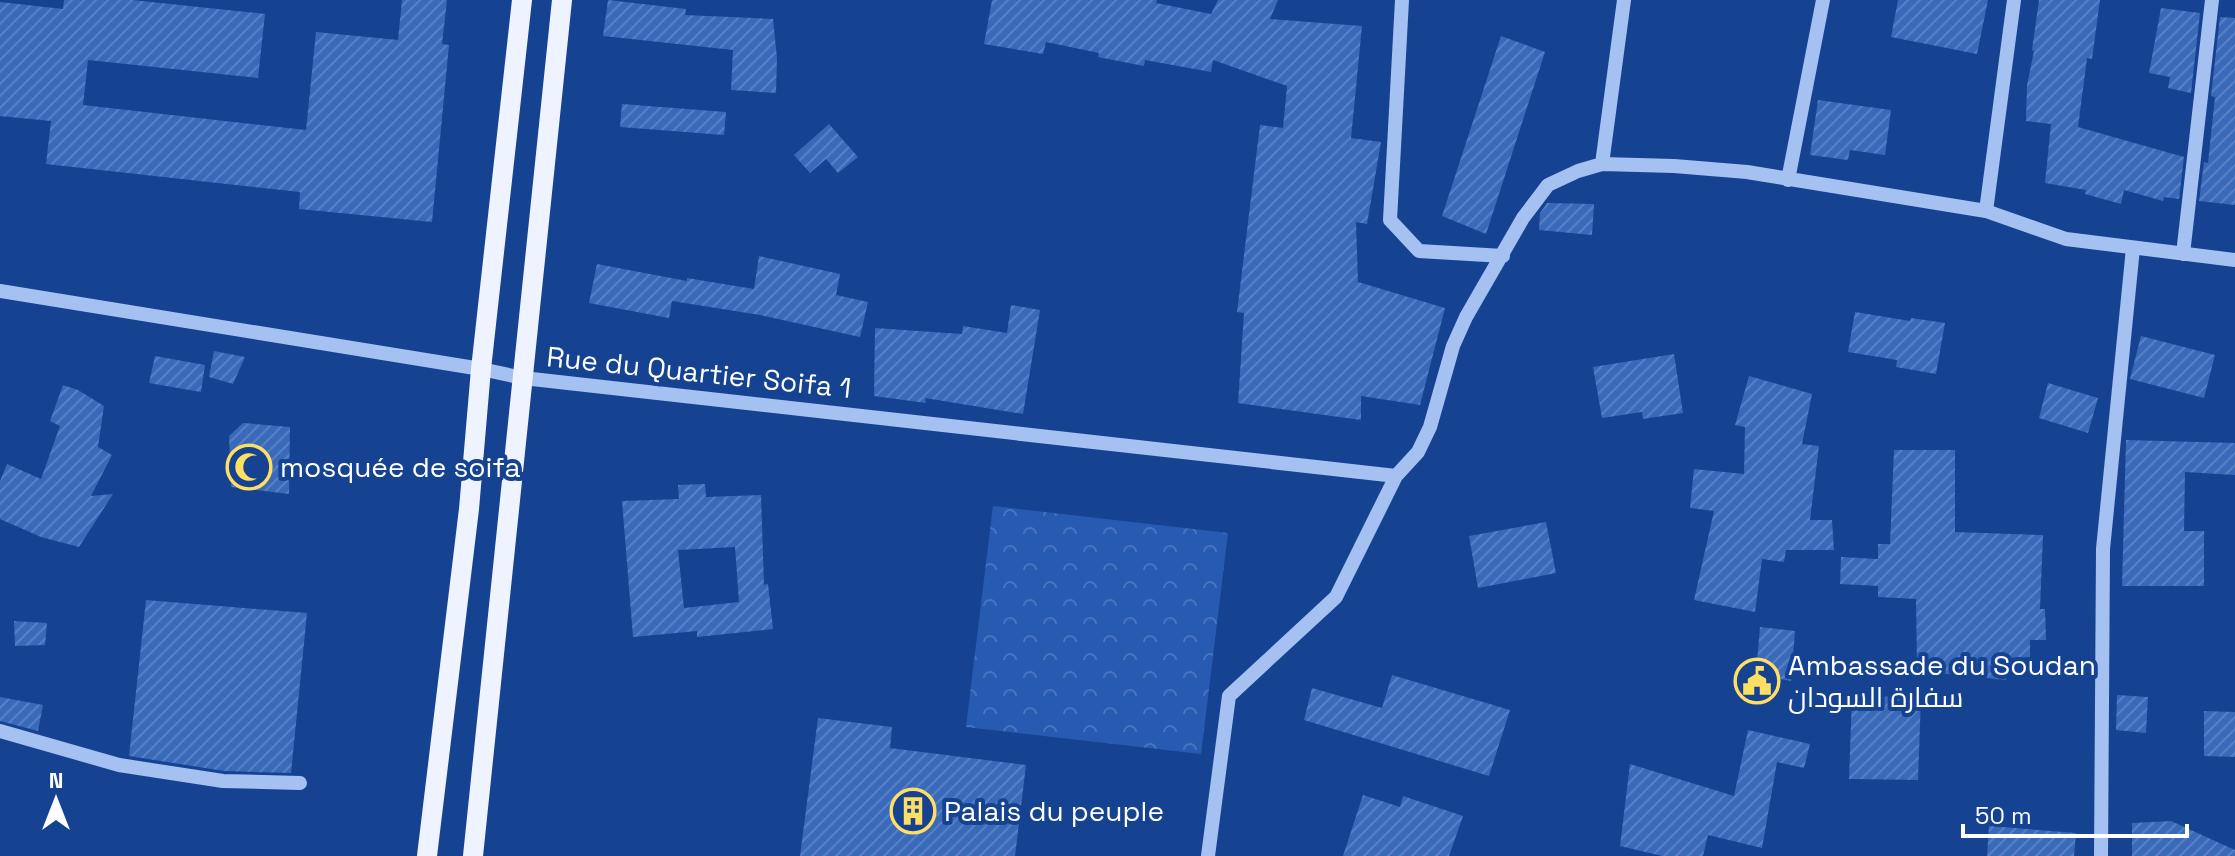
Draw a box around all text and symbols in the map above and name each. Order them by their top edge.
street label: Rue du Quartier Soifa 1 [545,338,853,406]
mosque icon: mosquée de soifa [225,443,273,491]
place label: mosquée de soifa [280,449,521,485]
place label: Ambassade du Soudan سفارة السودان [1788,647,2096,715]
public building icon: Ambassade du Soudan سفارة السودان [1733,657,1781,705]
north arrow [16,760,96,840]
text: N [49,766,63,794]
building icon: Palais du peuple [889,787,937,835]
scale bar [1963,788,2187,838]
place label: Palais du peuple [944,793,1164,829]
text: 50 m [1975,800,2032,831]

